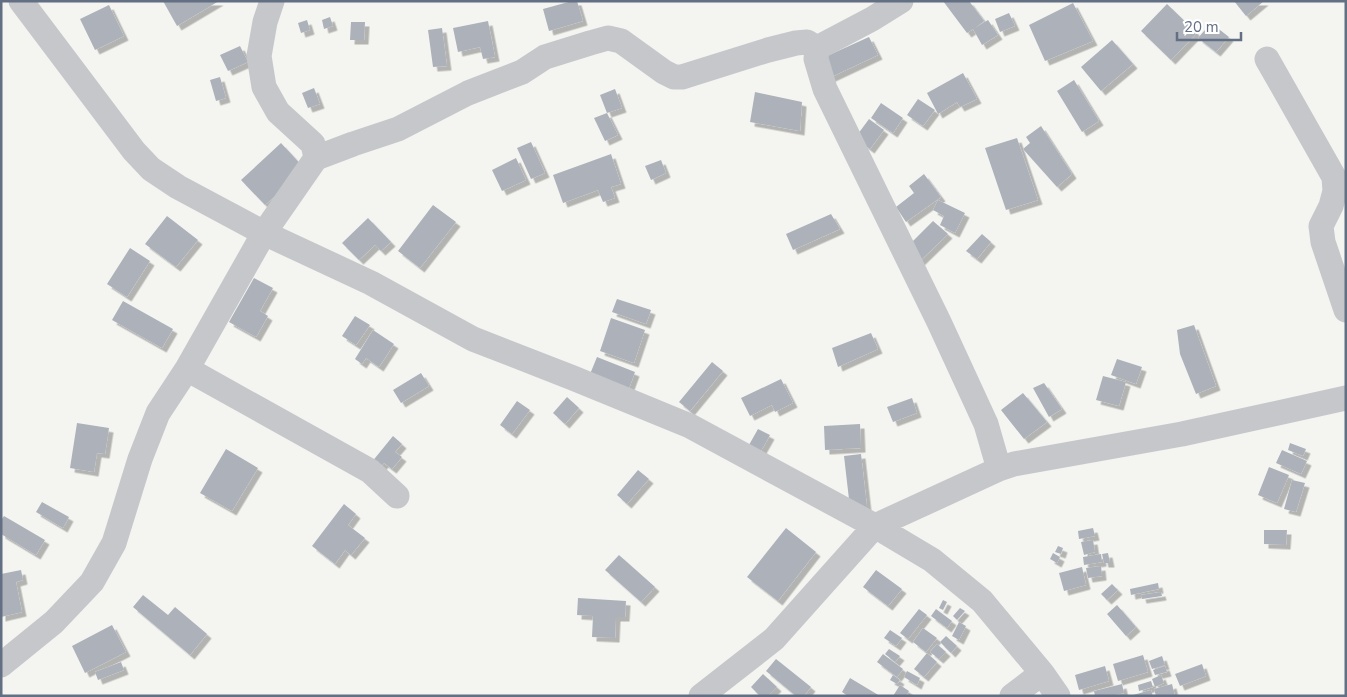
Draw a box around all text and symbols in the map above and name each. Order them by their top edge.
scale bar [1177,10,1241,42]
text: 20 m [1184,17,1219,37]

